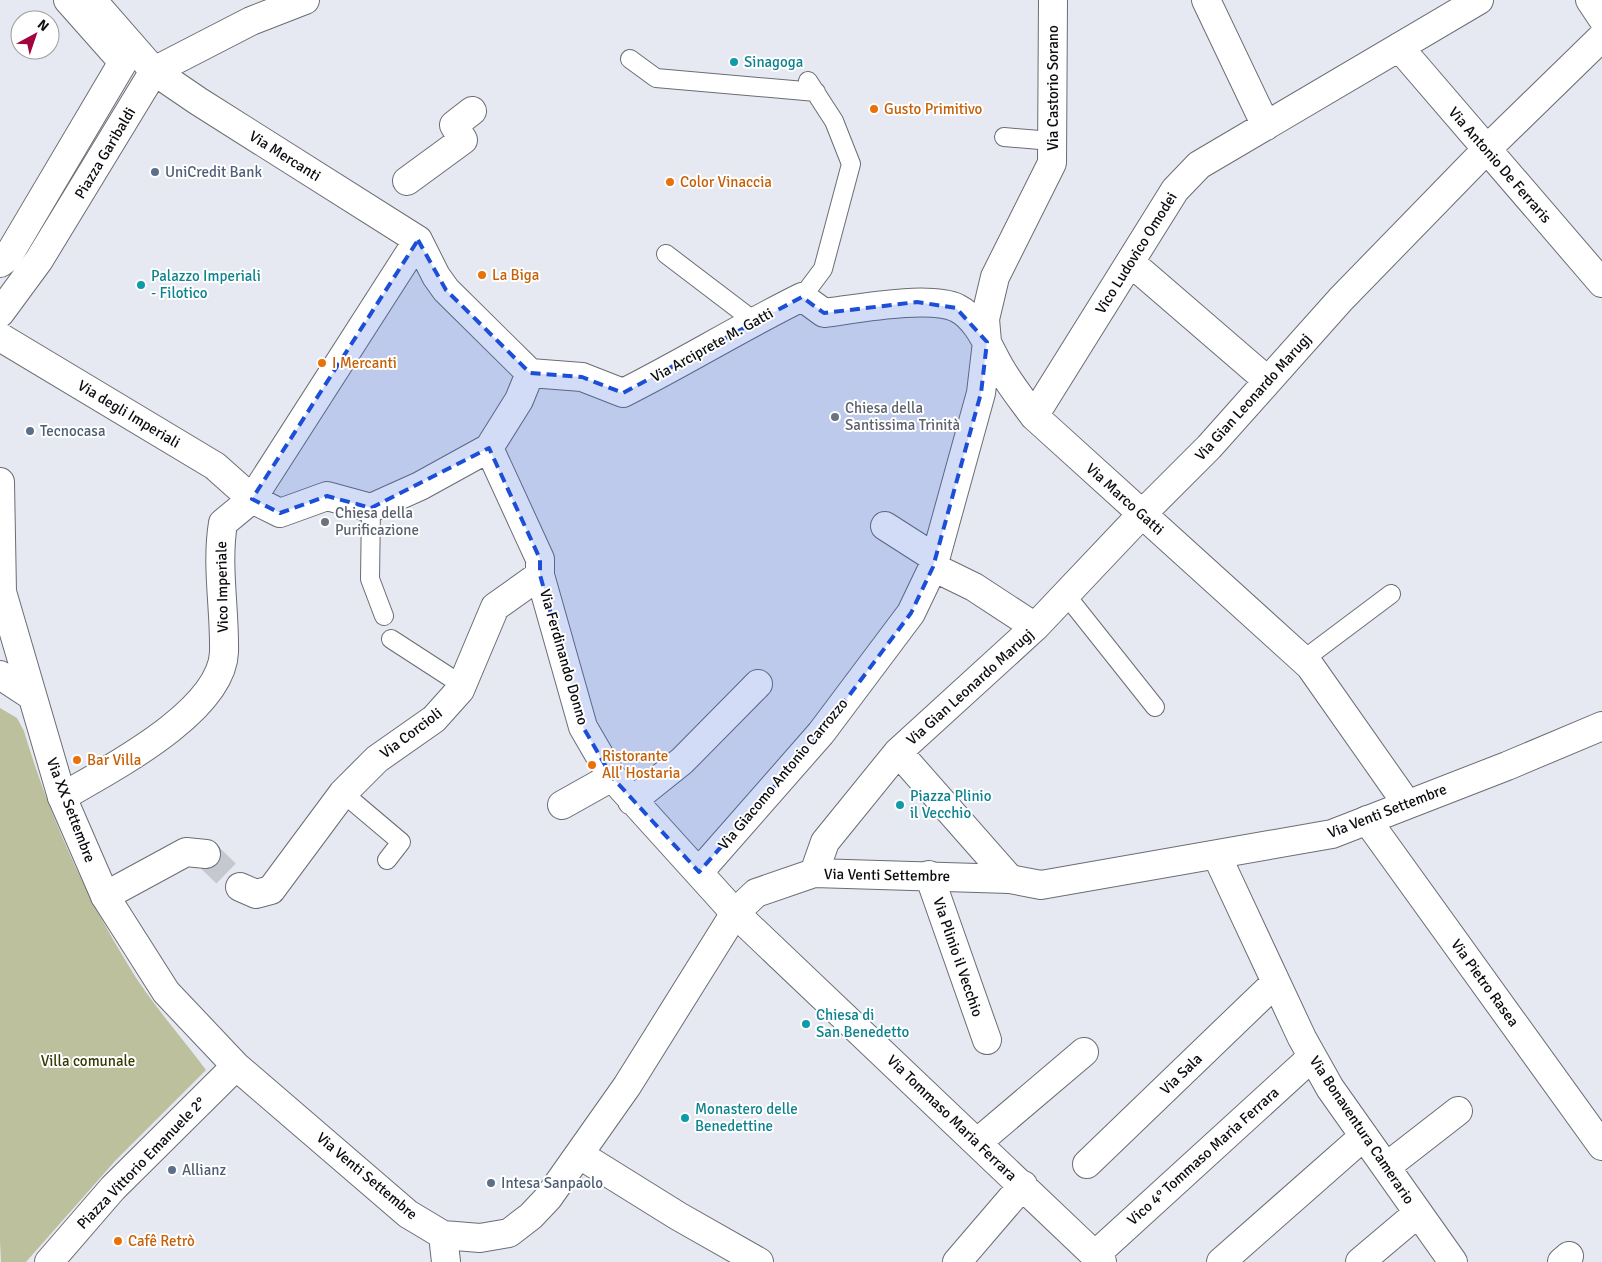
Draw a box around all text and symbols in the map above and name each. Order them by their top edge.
north arrow [10,10,60,60]
text: N [34,16,52,35]
street label: Via Castorio Sorano [1044,25,1062,151]
place label: Sinagoga [744,53,803,71]
marker: Sinagoga [728,56,740,68]
place label: Gusto Primitivo [884,100,983,118]
marker: Gusto Primitivo [868,103,880,115]
street label: Via Antonio De Ferraris [1445,103,1555,227]
street label: Piazza Garibaldi [71,104,139,202]
street label: Via Mercanti [246,127,324,185]
place label: UniCredit Bank [165,163,262,181]
marker: UniCredit Bank [149,166,161,178]
place label: Color Vinaccia [680,173,772,191]
marker: Color Vinaccia [664,176,676,188]
street label: Vico Ludovico Omodei [1091,189,1181,317]
place label: La Biga [492,266,539,284]
place label: Palazzo Imperiali - Filotico [151,267,261,302]
marker: La Biga [476,269,488,281]
marker: Palazzo Imperiali - Filotico [135,279,147,291]
street label: Via Arciprete M. Gatti [648,304,776,386]
street label: Via Gian Leonardo Marugj [1191,330,1315,464]
place label: I Mercanti [332,354,397,372]
marker: I Mercanti [316,357,328,369]
street label: Via degli Imperiali [75,376,183,452]
place label: Chiesa della Santissima Trinità [845,399,960,434]
marker: Chiesa della Santissima Trinità [829,411,841,423]
place label: Tecnocasa [40,422,106,440]
marker: Tecnocasa [24,425,36,437]
street label: Via Marco Gatti [1082,459,1168,539]
place label: Chiesa della Purificazione [335,504,419,539]
marker: Chiesa della Purificazione [319,516,331,528]
street label: Vico Imperiale [212,541,232,633]
street label: Via Ferdinando Donno [536,587,592,727]
street label: Via Gian Leonardo Marugj [903,625,1037,749]
street label: Via Giacomo Antonio Carrozzo [714,694,852,853]
street label: Via Corcioli [376,704,446,762]
place label: Ristorante All' Hostaria [602,747,680,782]
place label: Bar Villa [87,751,141,769]
marker: Bar Villa [71,754,83,766]
street label: Via XX Settembre [43,755,99,865]
marker: Ristorante All' Hostaria [586,759,598,771]
street label: Via Venti Settembre [1325,780,1449,842]
place label: Piazza Plinio il Vecchio [910,787,992,822]
marker: Piazza Plinio il Vecchio [894,799,906,811]
street label: Via Venti Settembre [824,865,950,885]
street label: Via Plinio il Vecchio [929,895,987,1019]
street label: Via Pietro Rasea [1447,936,1523,1030]
place label: Chiesa di San Benedetto [816,1006,910,1041]
marker: Chiesa di San Benedetto [800,1018,812,1030]
street label: Via Sala [1156,1050,1206,1098]
street label: Via Tommaso Maria Ferrara [883,1051,1021,1185]
park label: Villa comunale [41,1052,135,1070]
street label: Via Bonaventura Camerario [1306,1053,1418,1208]
street label: Vico 4° Tommaso Maria Ferrara [1123,1083,1283,1229]
street label: Piazza Vittorio Emanuele 2° [73,1093,209,1233]
place label: Monastero delle Benedettine [695,1100,798,1135]
marker: Monastero delle Benedettine [679,1112,691,1124]
street label: Via Venti Settembre [313,1129,421,1223]
place label: Allianz [182,1161,226,1179]
marker: Allianz [166,1164,178,1176]
place label: Intesa Sanpaolo [501,1174,603,1192]
marker: Intesa Sanpaolo [485,1177,497,1189]
place label: Cafê Retrò [128,1232,195,1250]
marker: Cafê Retrò [112,1235,124,1247]

